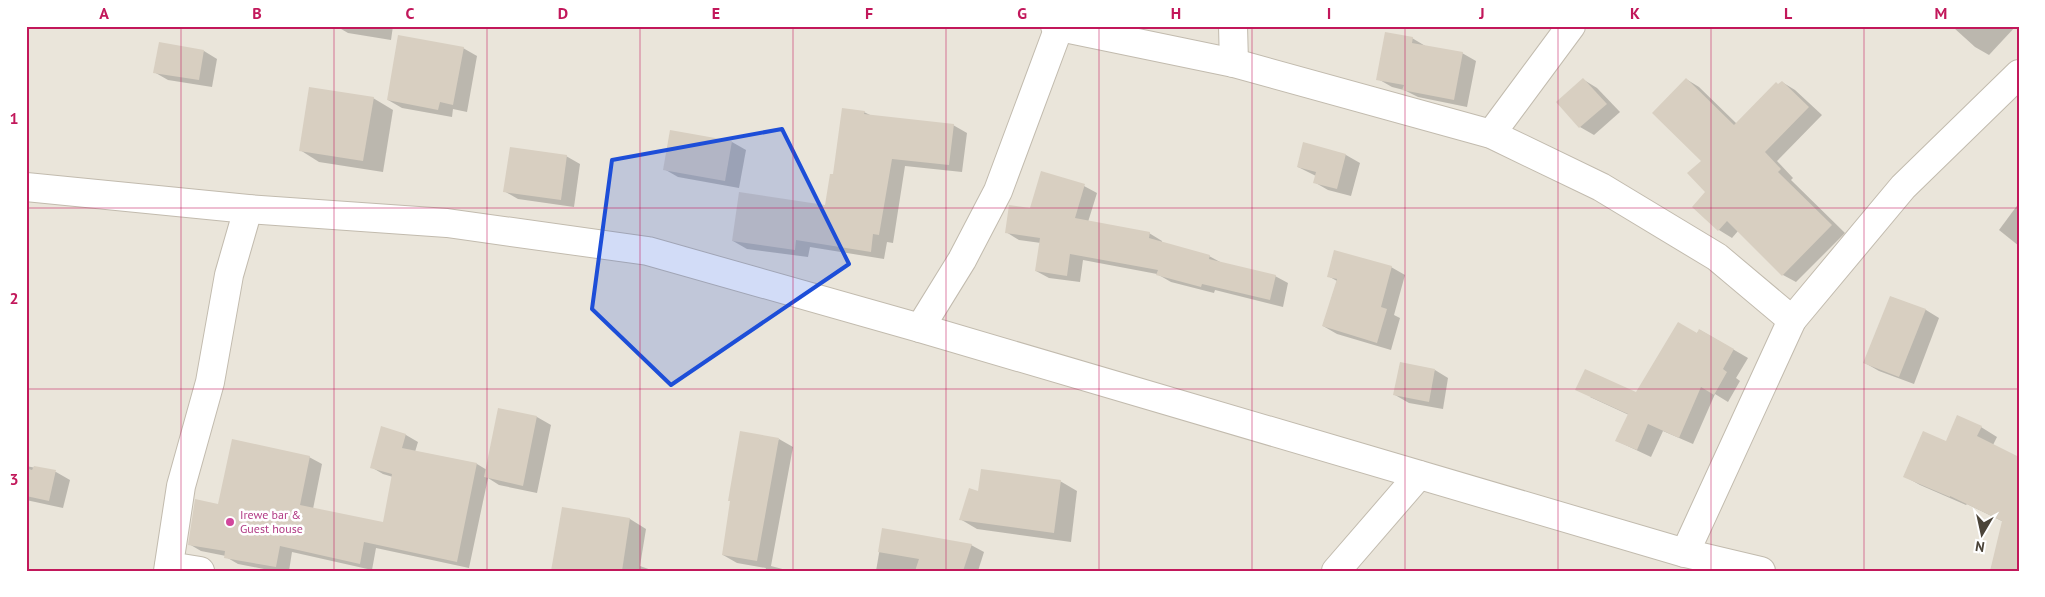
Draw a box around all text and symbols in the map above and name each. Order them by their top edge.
text: A [99,3,109,23]
text: B [252,3,262,23]
text: C [406,3,415,23]
text: D [558,3,568,23]
text: E [712,3,720,23]
text: F [865,3,873,23]
text: G [1017,3,1027,23]
text: H [1171,3,1181,23]
text: I [1327,3,1331,23]
text: J [1478,3,1485,23]
text: K [1630,3,1640,23]
text: L [1784,3,1793,23]
text: M [1935,3,1947,23]
text: 1 [9,108,19,128]
text: 2 [9,288,19,308]
text: 3 [9,469,19,489]
place label: Irewe bar & Guest house [240,507,303,536]
north arrow [1958,510,2008,560]
marker: Irewe bar & Guest house [224,516,236,528]
text: N [1974,537,1986,556]

